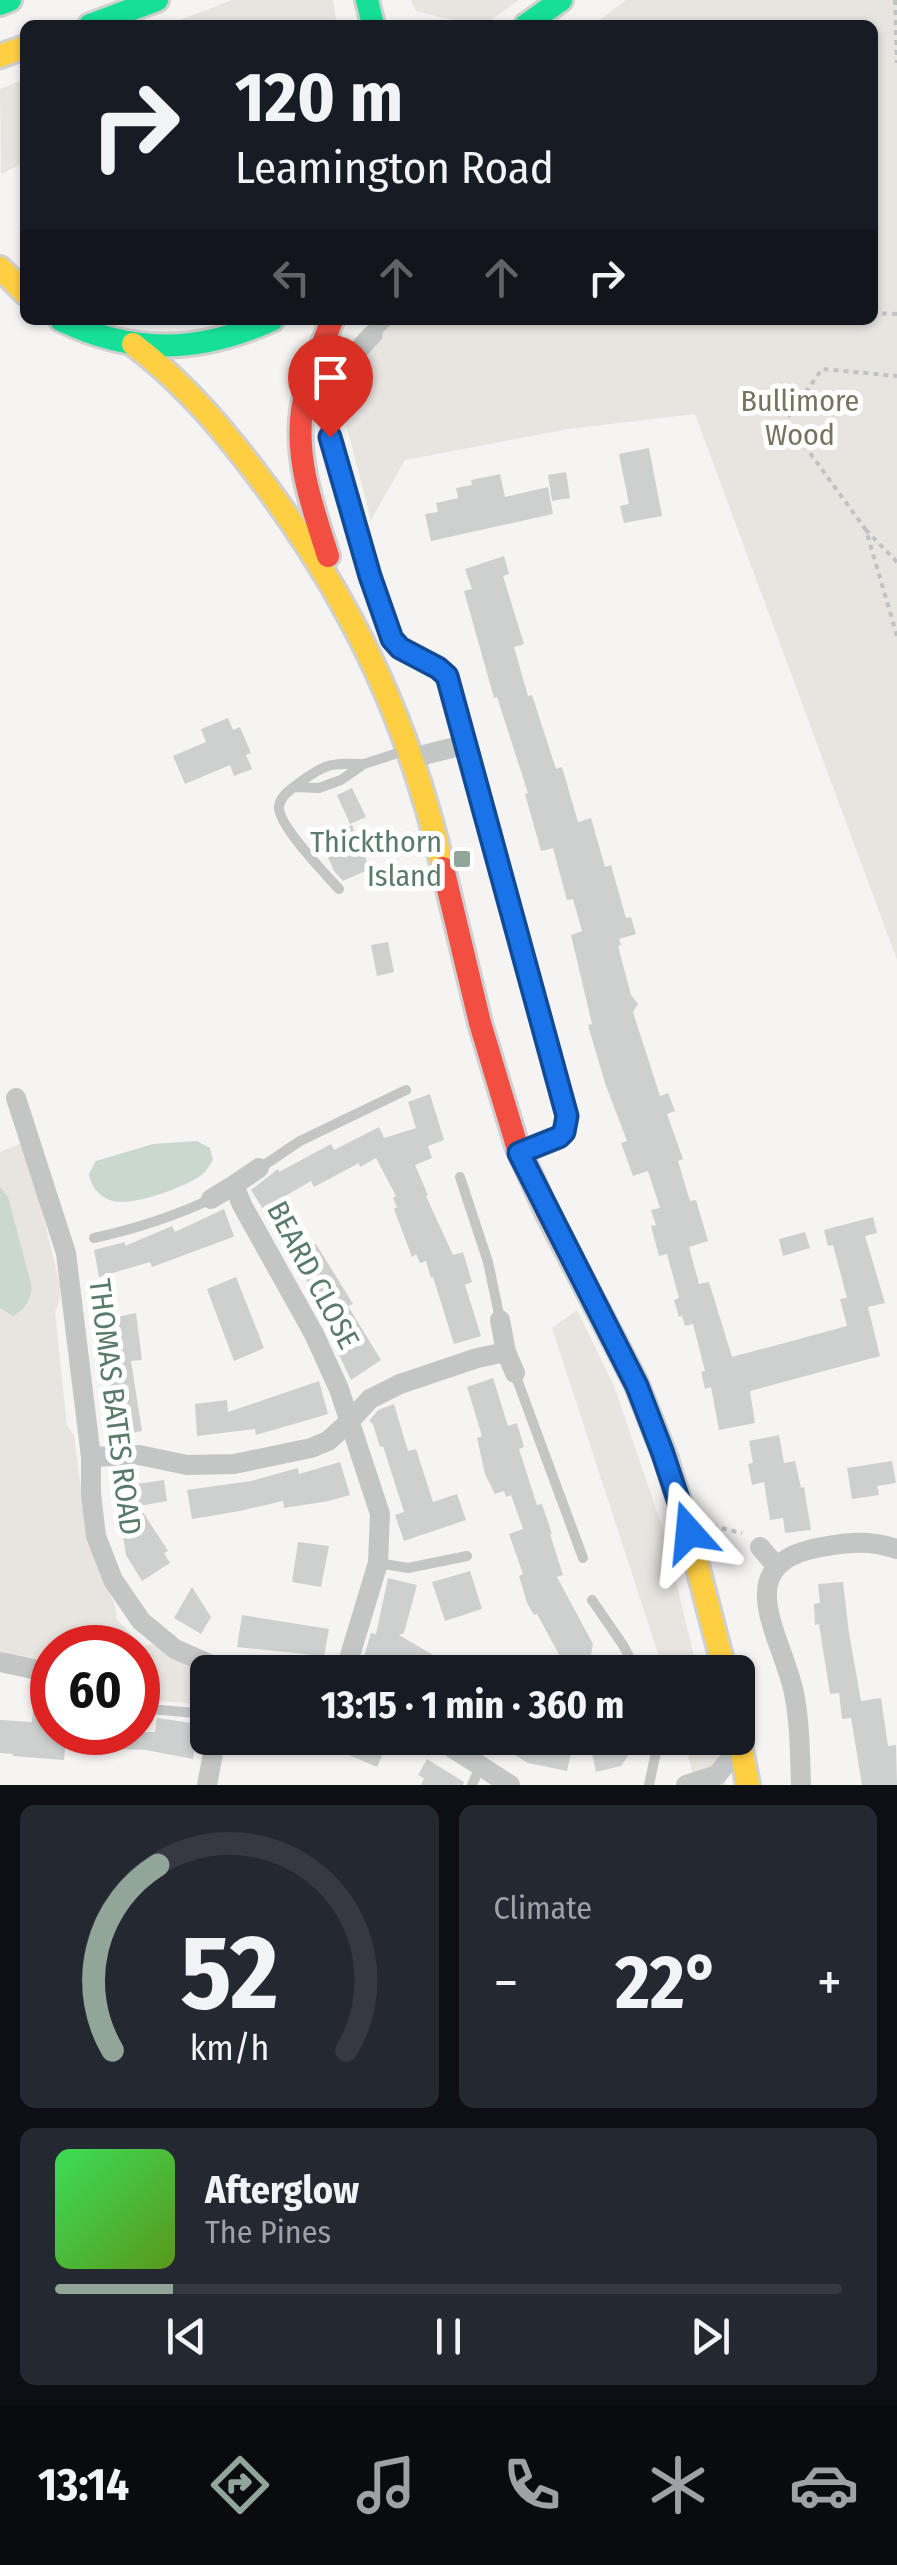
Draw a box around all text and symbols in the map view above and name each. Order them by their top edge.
text: 120 m [235,56,403,140]
icon: right [70,60,200,190]
text: Leamington Road [235,141,554,195]
icon: left [264,250,319,305]
icon: ahead [369,250,424,305]
icon: ahead [474,250,529,305]
icon: right [579,250,634,305]
pin [288,335,373,438]
icon: arrive [303,350,358,405]
park label: Bullimore Wood [741,383,859,453]
place label: Thickthorn Island [310,824,442,894]
marker: Thickthorn Island [451,848,473,870]
street label: BEARD CLOSE [259,1195,367,1355]
street label: THOMAS BATES ROAD [81,1277,149,1537]
position arrow [637,1480,741,1584]
speed limit sign: 60 [30,1625,160,1755]
text: 13:15 · 1 min · 360 m [321,1682,624,1728]
text: Climate [494,1889,592,1927]
text: 52 [180,1911,278,2036]
text: 22° [615,1938,720,2028]
text: − [494,1950,518,2016]
text: + [817,1950,842,2016]
text: km/h [189,2027,269,2069]
text: Afterglow [205,2167,359,2213]
text: The Pines [205,2213,331,2251]
icon: previous [159,2309,214,2364]
icon: pause [421,2309,476,2364]
icon: next [683,2309,738,2364]
icon: directions [205,2450,275,2520]
icon: music [351,2450,421,2520]
icon: phone [497,2450,567,2520]
icon: climate [643,2450,713,2520]
icon: car [789,2450,859,2520]
text: 13:14 [38,2458,129,2512]

